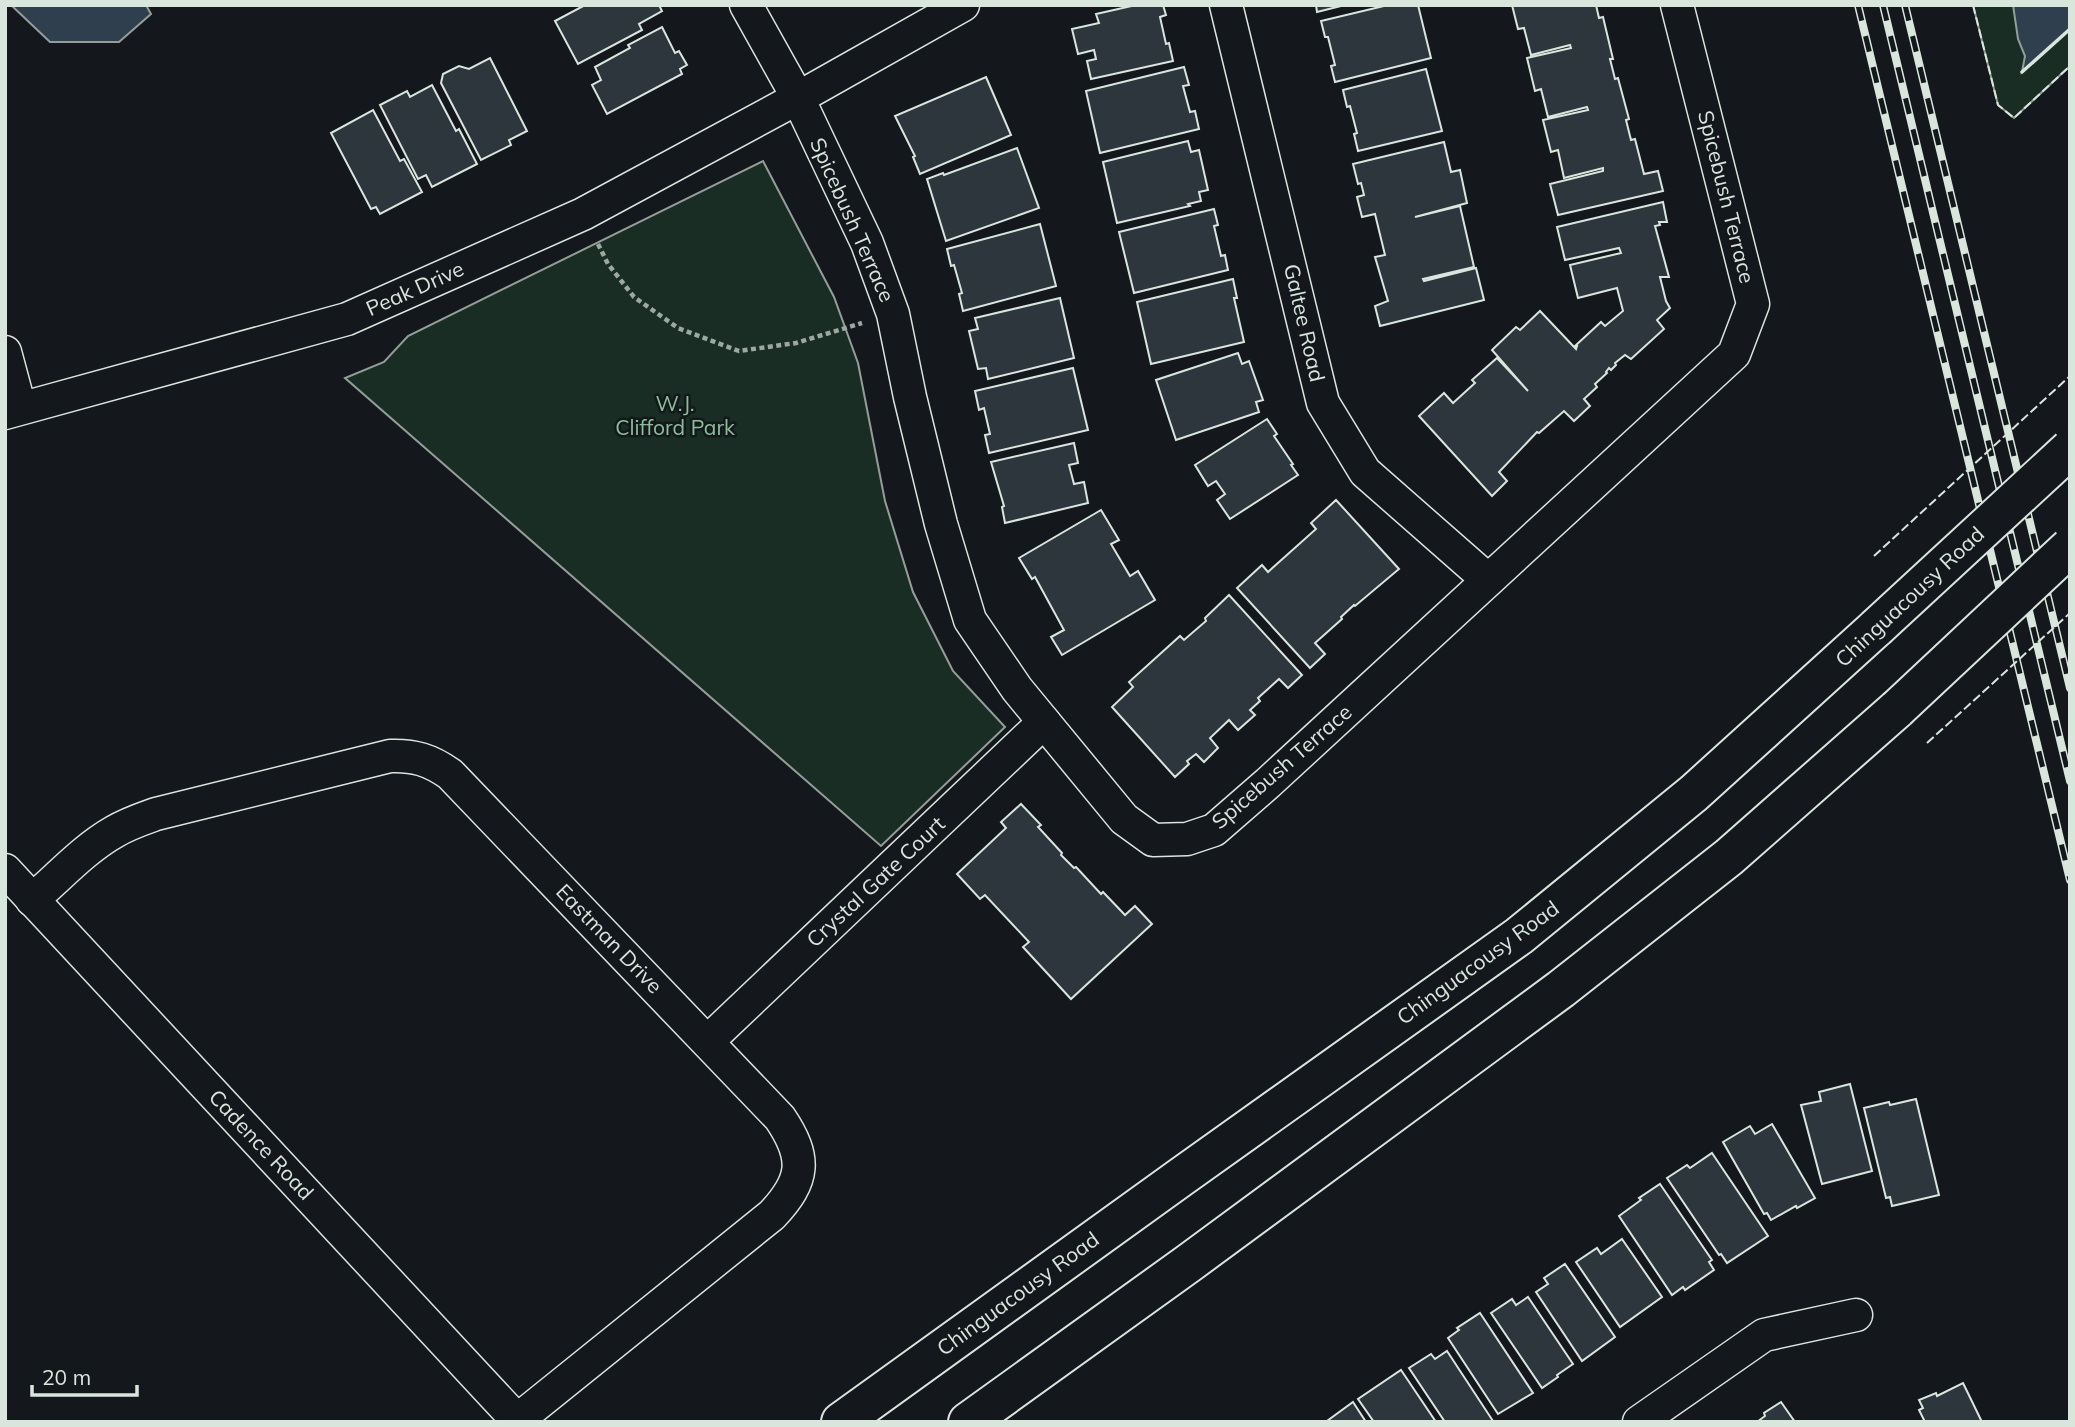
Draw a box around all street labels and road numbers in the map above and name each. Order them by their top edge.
street label: Spicebush Terrace [1693,108,1761,286]
street label: Spicebush Terrace [805,133,901,306]
street label: Peak Drive [362,255,467,321]
street label: Galtee Road [1279,261,1331,384]
street label: Chinguacousy Road [1830,521,1989,672]
street label: Spicebush Terrace [1206,698,1357,834]
street label: Crystal Gate Court [801,810,950,952]
street label: Eastman Drive [551,878,668,998]
street label: Chinguacousy Road [1391,895,1564,1030]
street label: Cadence Road [204,1084,320,1205]
street label: Chinguacousy Road [931,1226,1104,1361]

